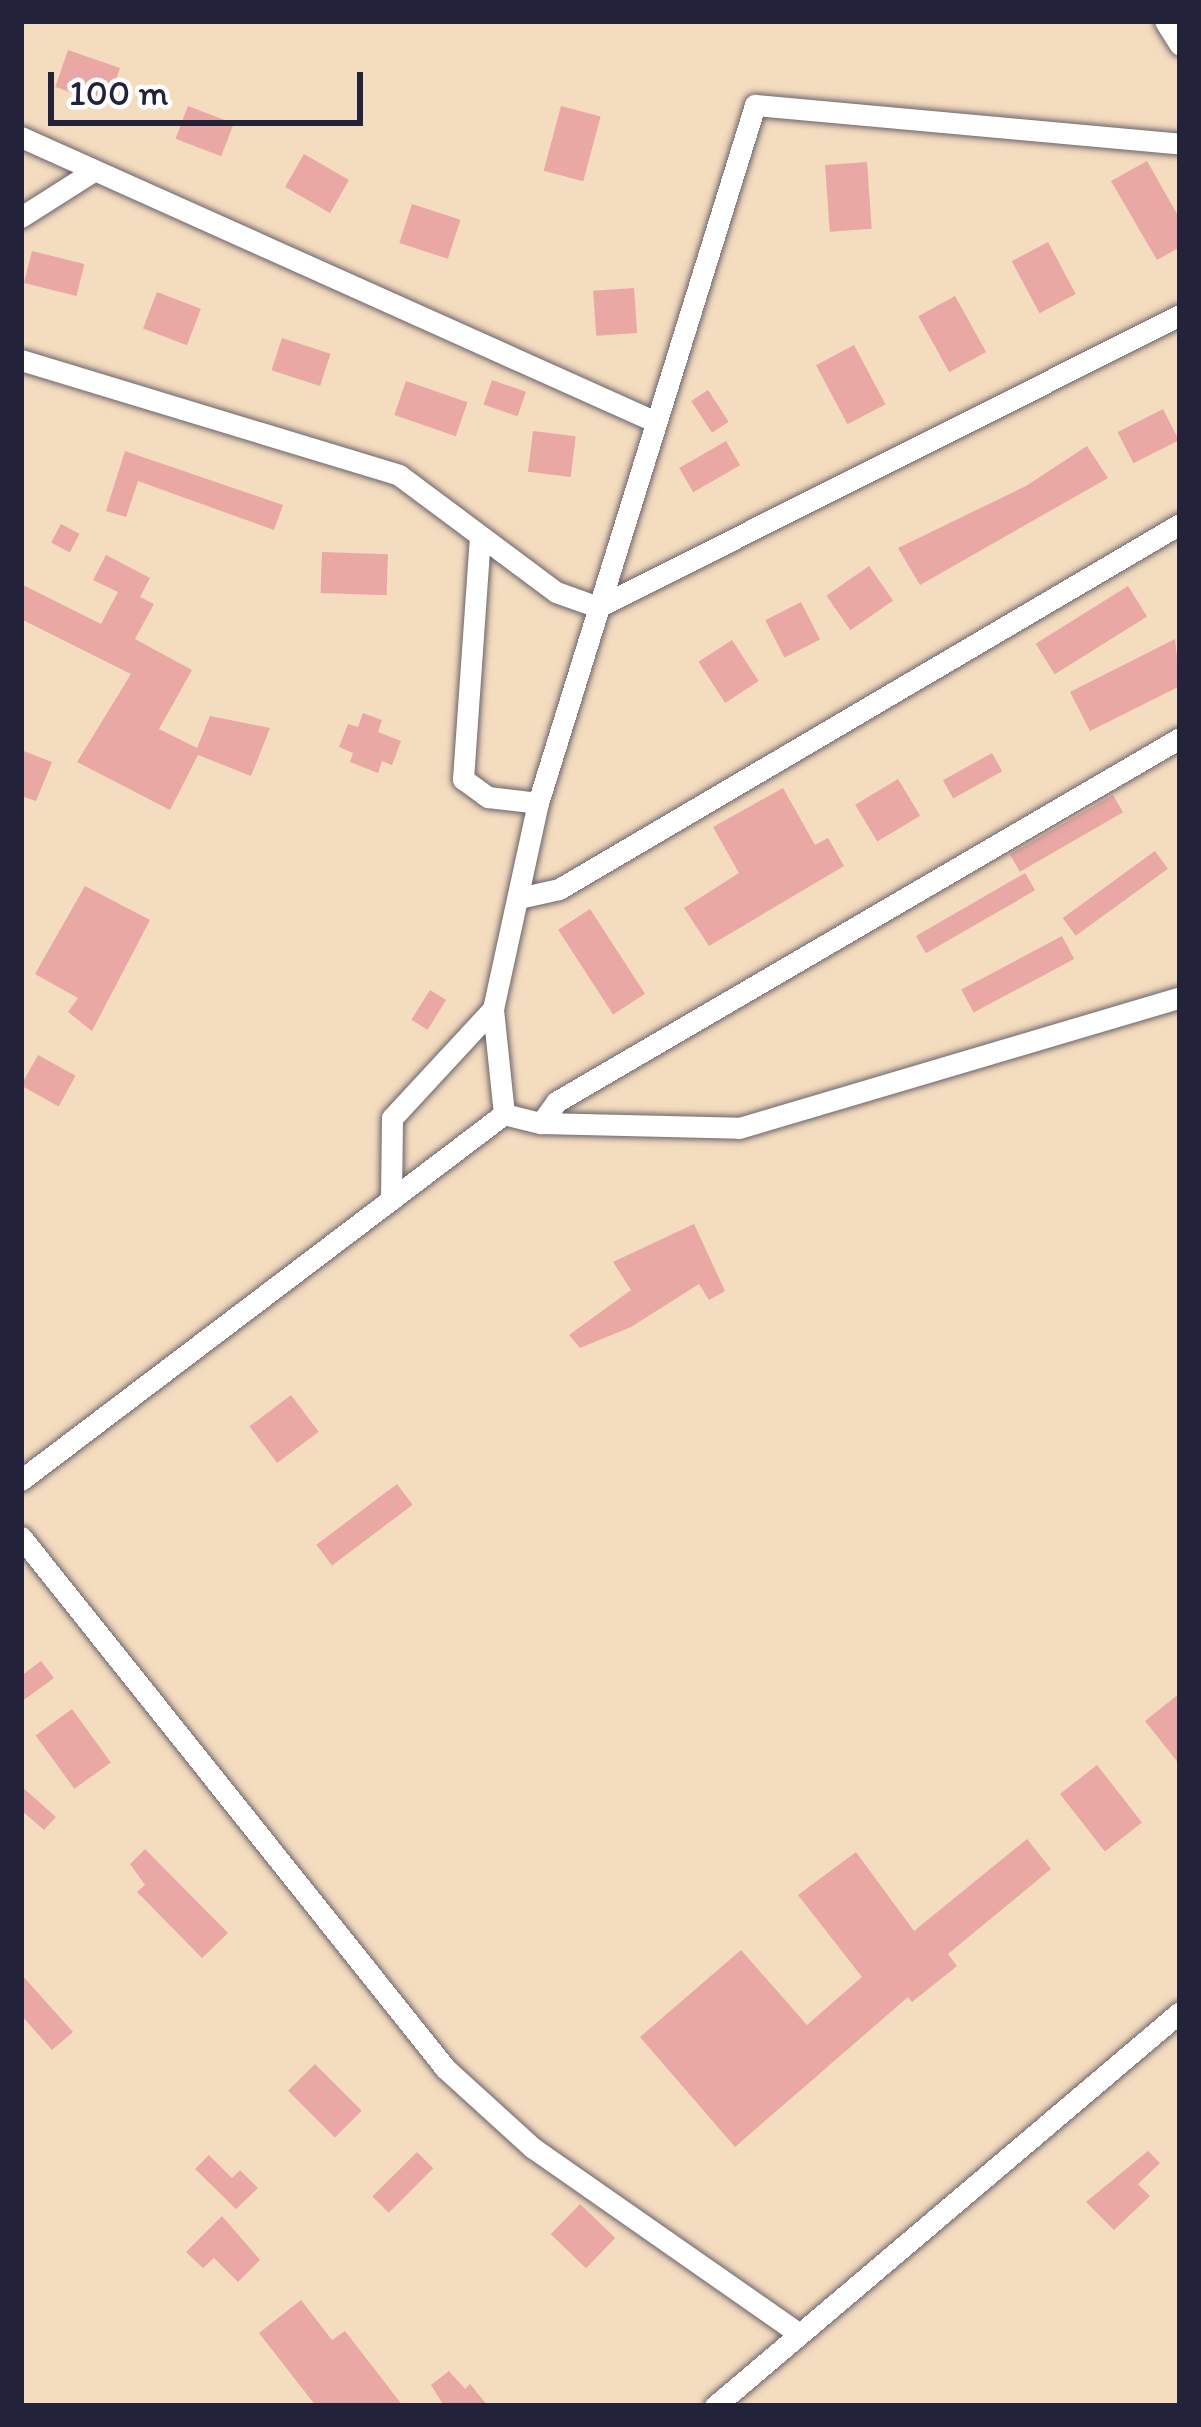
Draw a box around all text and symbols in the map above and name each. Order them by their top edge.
scale bar [54,48,369,122]
text: 100 m [69,71,168,114]

